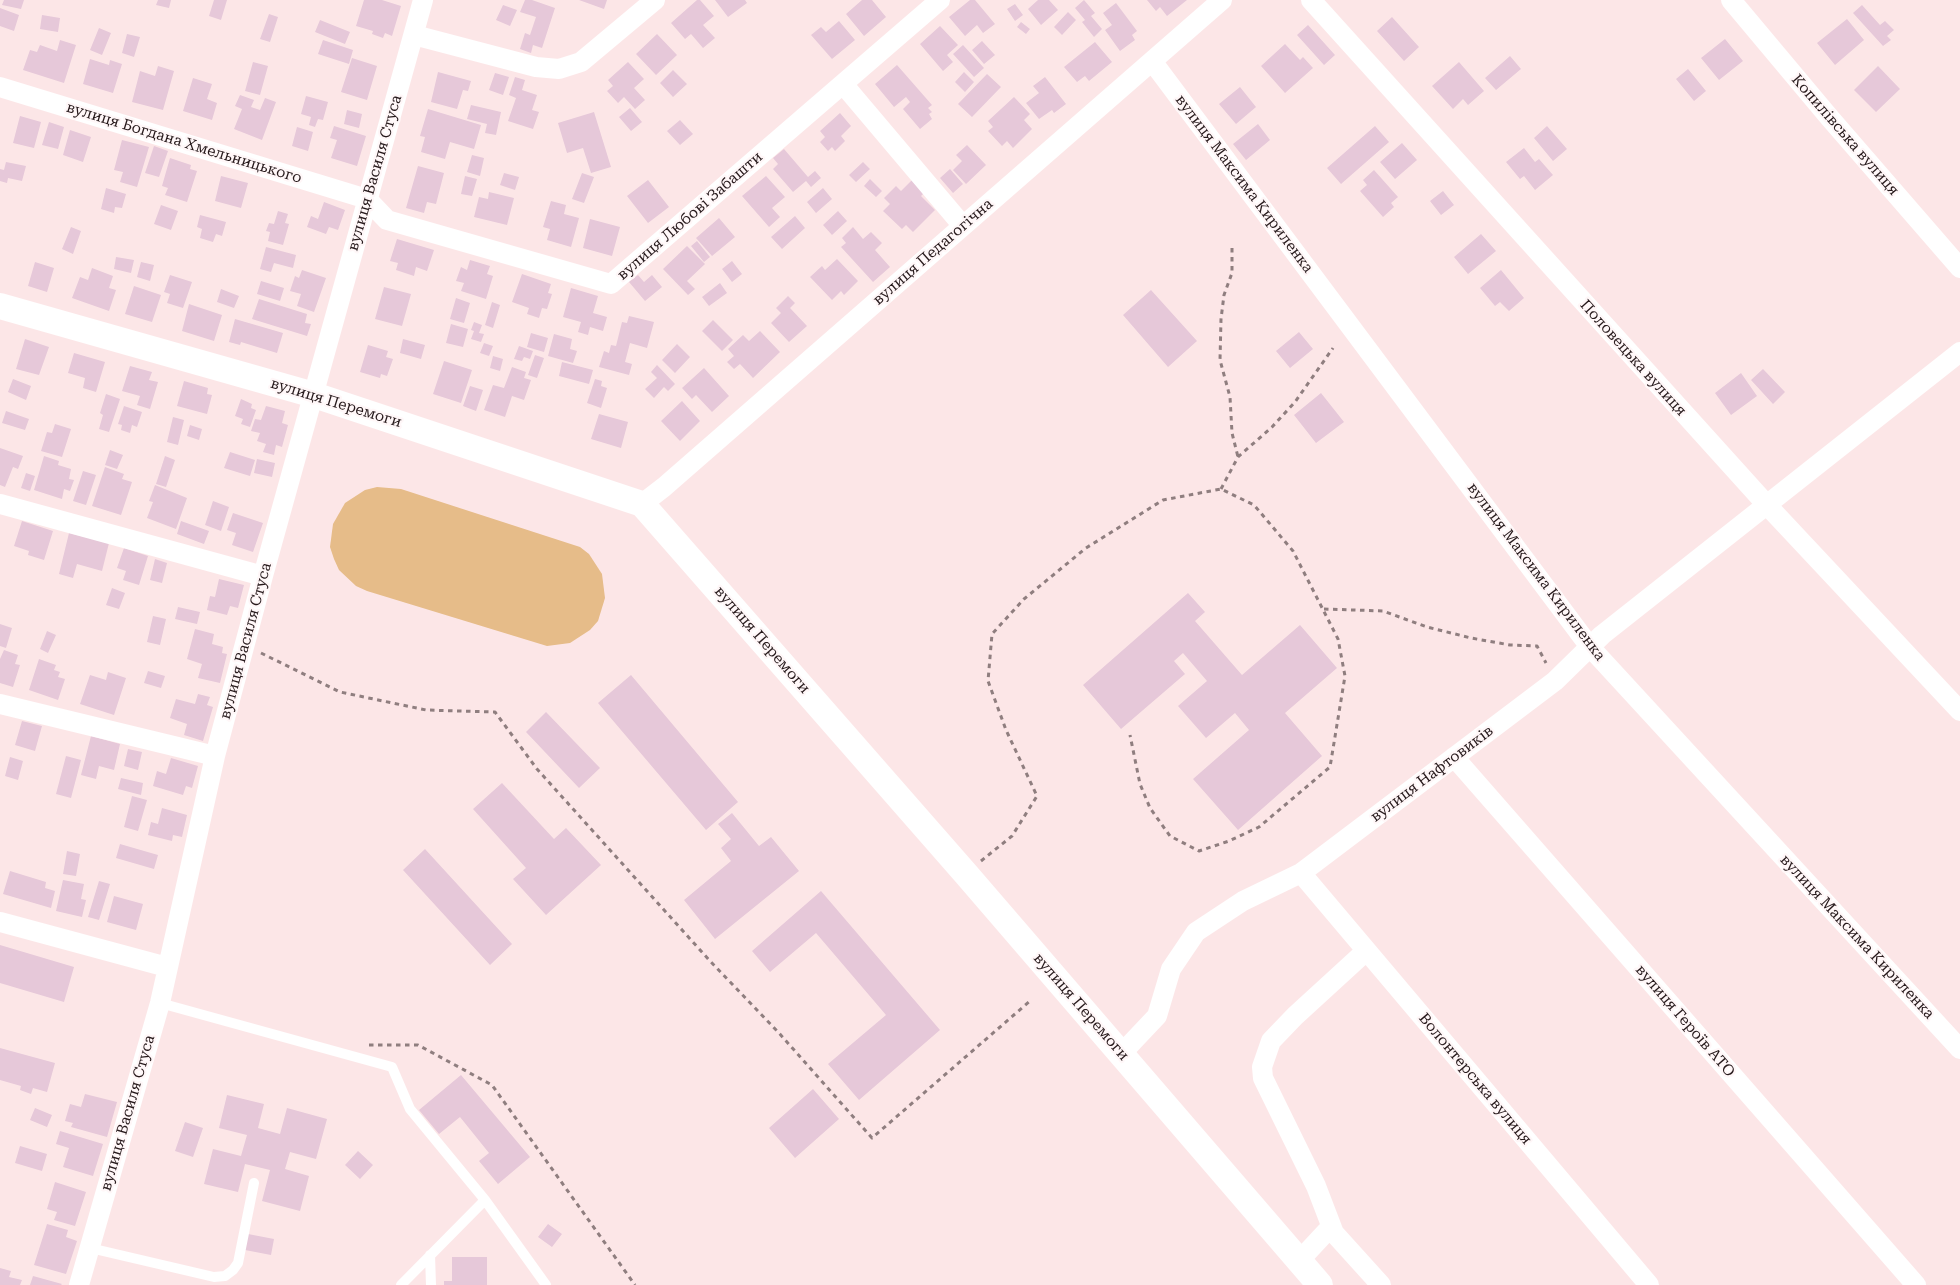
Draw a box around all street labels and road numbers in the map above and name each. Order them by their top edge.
street label: Копилівська вулиця [1788,71,1902,199]
street label: вулиця Максима Кириленка [1171,92,1317,276]
street label: вулиця Василя Стуса [344,93,406,253]
street label: вулиця Богдана Хмельницького [64,99,304,187]
street label: вулиця Любові Забашти [614,148,766,284]
street label: вулиця Педагогічна [869,195,997,309]
street label: Половецька вулиця [1576,296,1690,420]
street label: вулиця Перемоги [268,374,404,432]
street label: вулиця Максима Кириленка [1463,480,1609,664]
street label: вулиця Василя Стуса [216,561,276,721]
street label: вулиця Перемоги [711,583,813,697]
street label: вулиця Нафтовиків [1367,722,1497,826]
street label: вулиця Максима Кириленка [1776,851,1938,1023]
street label: вулиця Перемоги [1030,950,1132,1064]
street label: вулиця Героїв АТО [1631,961,1739,1081]
street label: Волонтерська вулиця [1415,1010,1535,1148]
street label: вулиця Василя Стуса [97,1033,159,1193]

